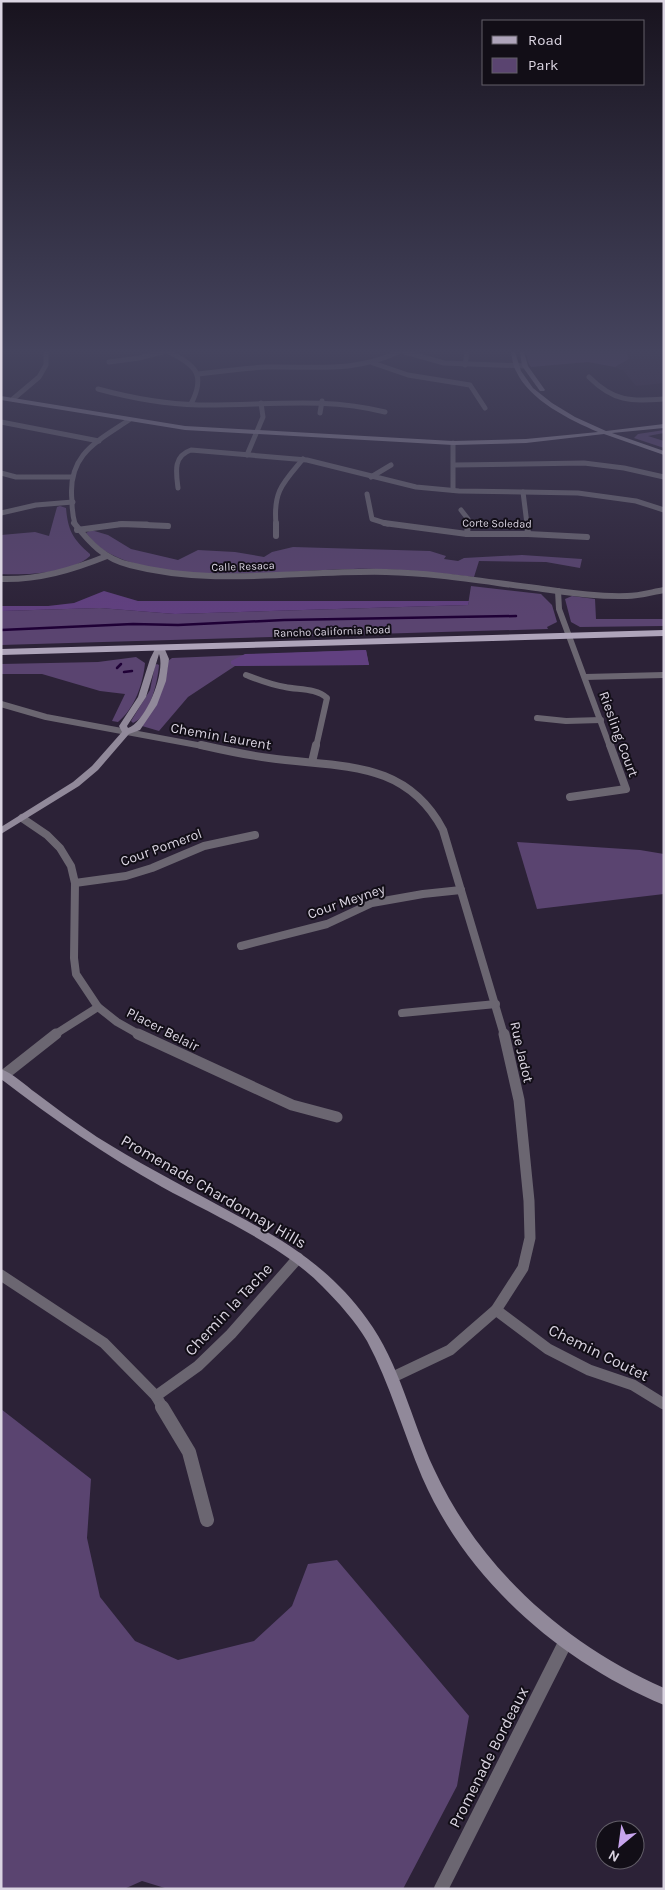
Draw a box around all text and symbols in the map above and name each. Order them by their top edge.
legend [482,20,645,85]
text: Road [528,31,563,49]
text: Park [528,56,558,74]
street label: Corte Soledad [462,516,532,531]
street label: Calle Resaca [211,559,275,574]
street label: Rancho California Road [273,623,391,640]
street label: Riesling Court [595,689,642,779]
street label: Chemin Laurent [169,719,273,754]
street label: Cour Pomerol [118,825,204,870]
street label: Cour Meyney [305,880,388,923]
street label: Placer Belair [124,1004,203,1055]
street label: Rue Jadot [506,1020,537,1084]
street label: Promenade Chardonnay Hills [118,1130,310,1252]
street label: Chemin la Tache [181,1259,276,1360]
street label: Chemin Coutet [545,1320,652,1385]
street label: Promenade Bordeaux [445,1684,532,1831]
north arrow [595,1820,645,1870]
text: N [605,1846,622,1866]

